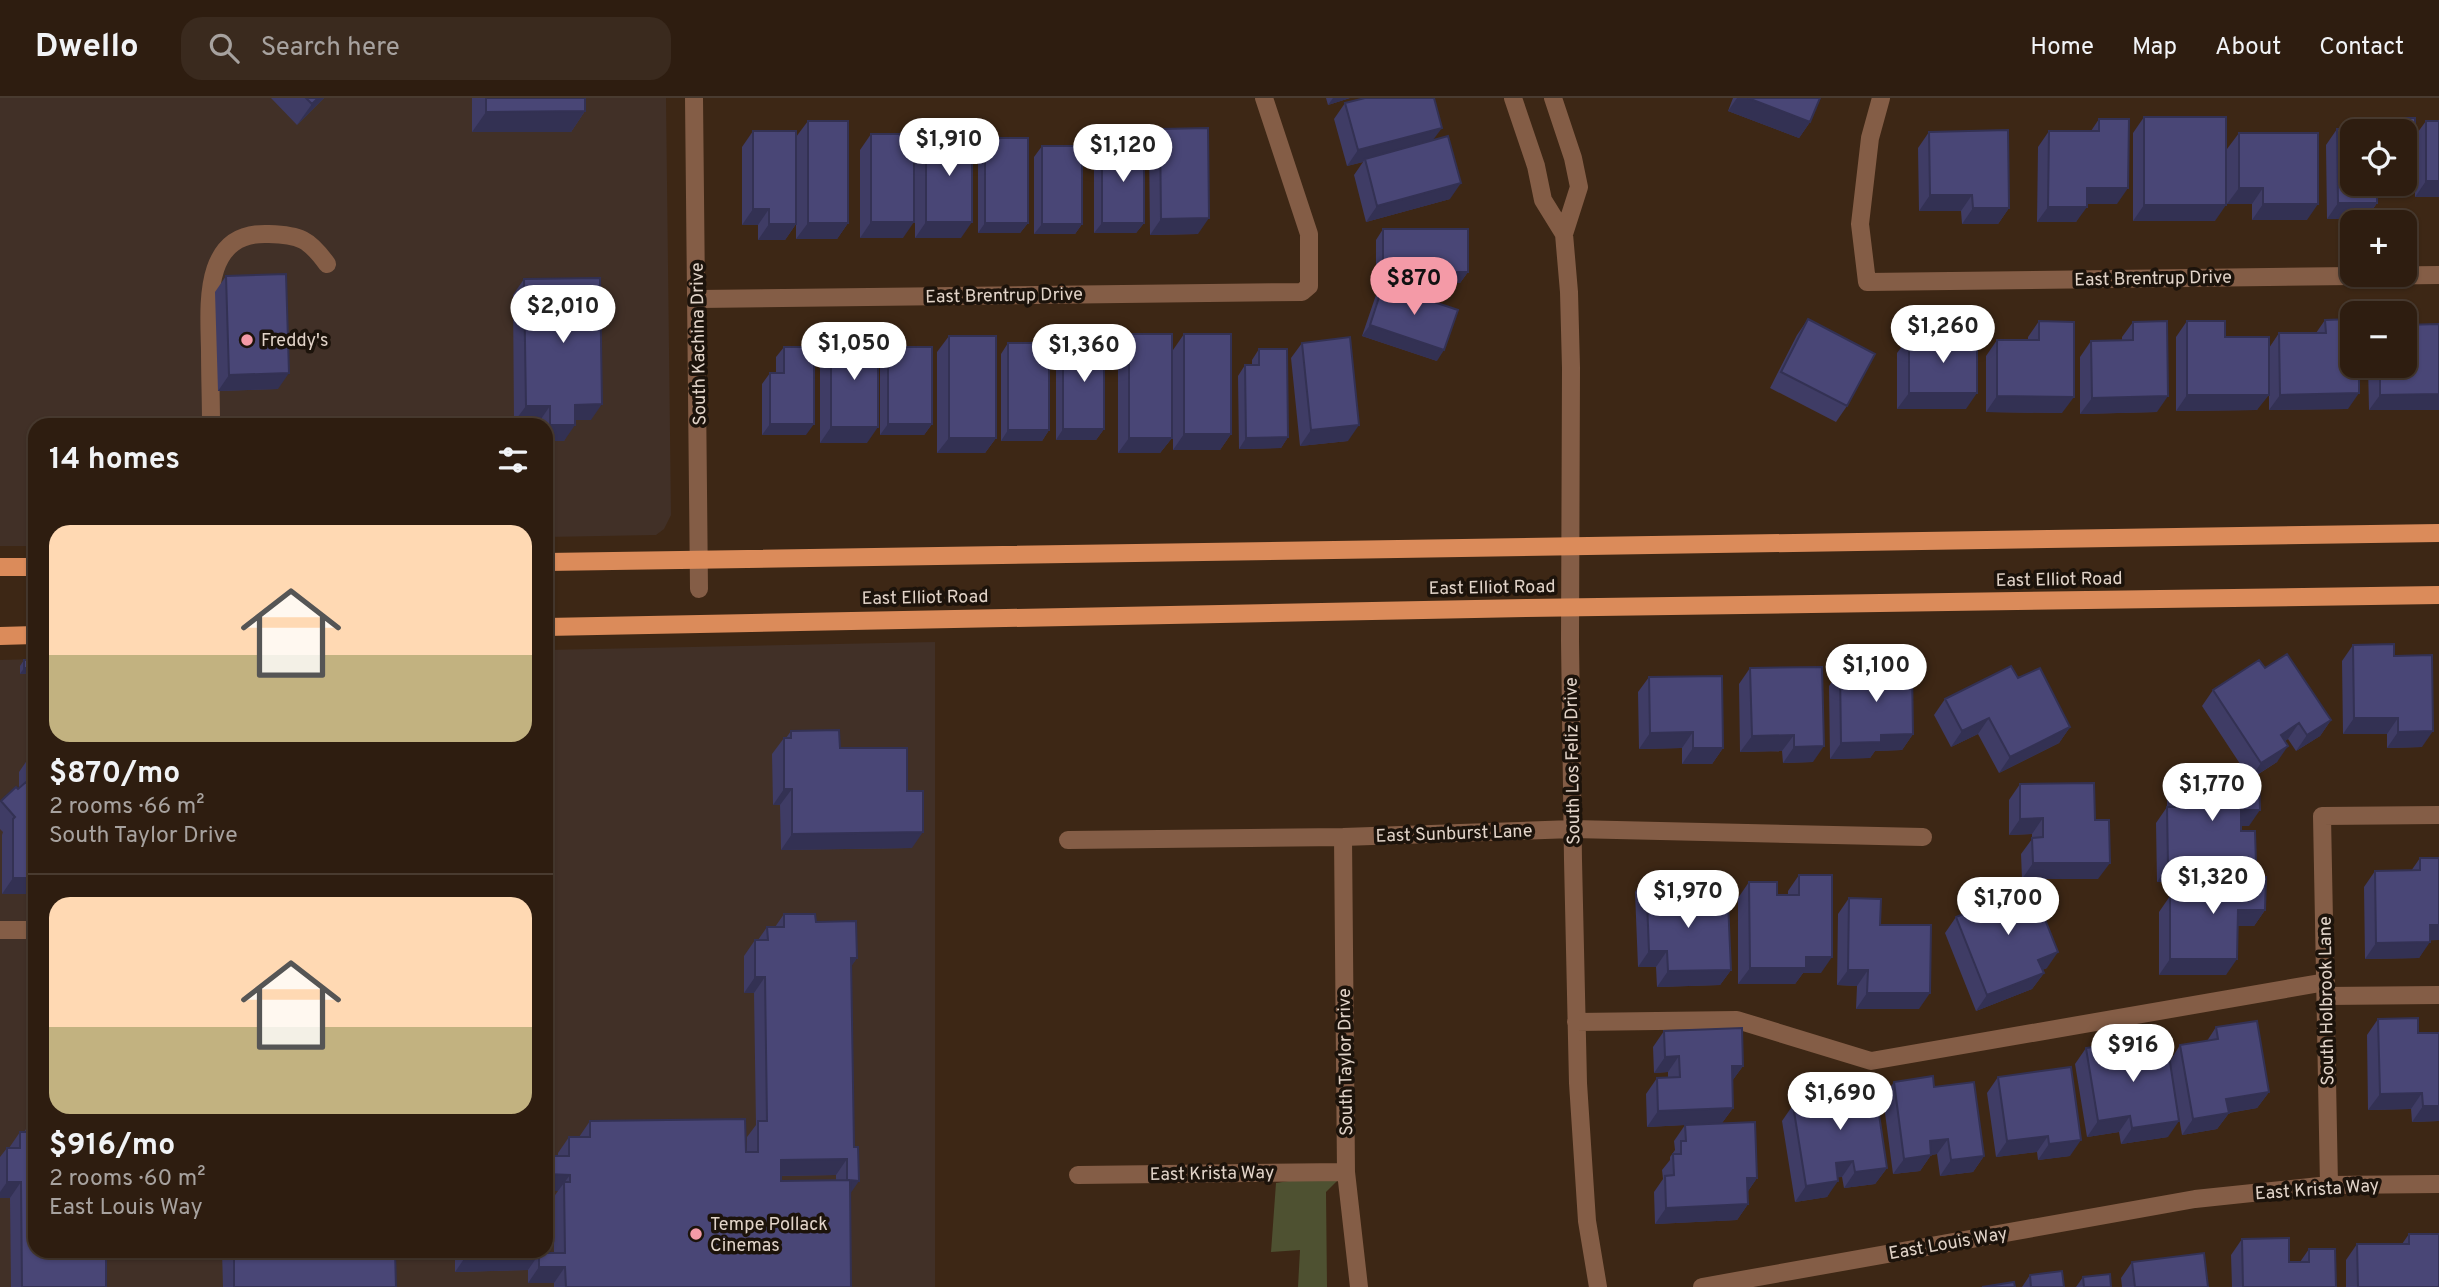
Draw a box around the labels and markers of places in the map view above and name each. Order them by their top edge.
pin: $1,910 [892,118,1006,178]
pin: $1,120 [1066,125,1180,184]
pin: $870 [1373,258,1455,317]
pin: $2,010 [506,286,620,345]
pin: $1,260 [1886,306,2000,365]
pin: $1,050 [797,322,911,382]
pin: $1,360 [1027,324,1141,384]
place label: Freddy's [261,330,328,353]
marker: Freddy's [239,332,255,348]
pin: $1,100 [1819,644,1933,704]
pin: $1,770 [2155,764,2269,823]
pin: $1,320 [2156,856,2270,916]
pin: $1,970 [1631,870,1745,930]
pin: $1,700 [1951,878,2065,937]
pin: $916 [2092,1024,2174,1084]
pin: $1,690 [1783,1072,1897,1132]
place label: Tempe Pollack Cinemas [710,1214,828,1258]
marker: Tempe Pollack Cinemas [688,1226,704,1242]

